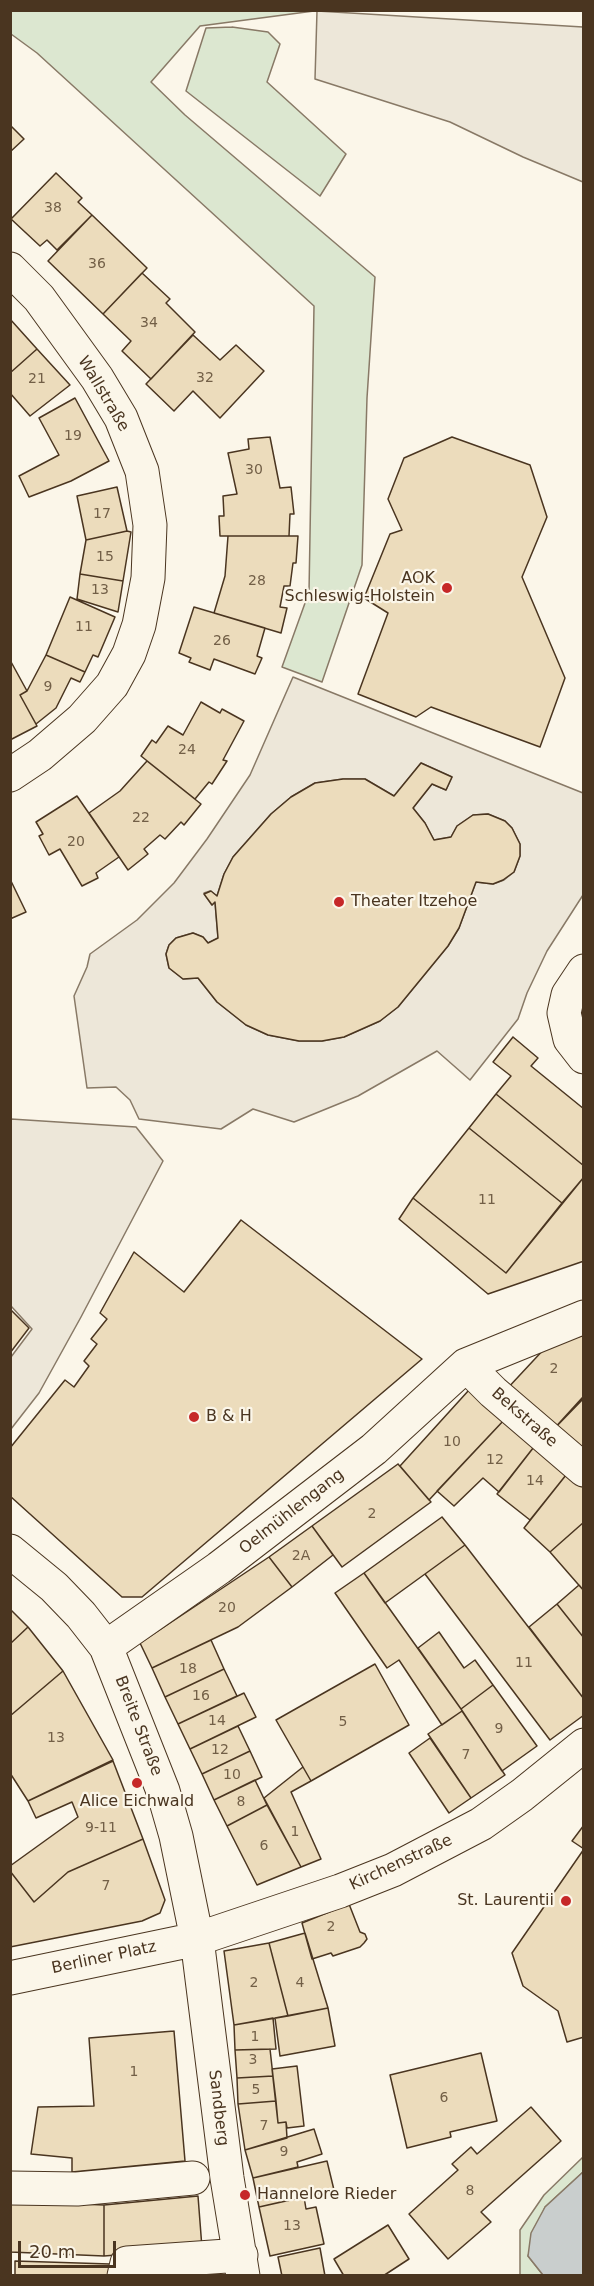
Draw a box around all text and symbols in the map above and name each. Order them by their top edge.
house number: 38 [44,200,62,216]
house number: 36 [88,256,106,272]
house number: 34 [140,315,158,331]
street label: Wallstraße [73,353,133,435]
house number: 32 [196,370,214,386]
house number: 21 [28,371,46,387]
house number: 19 [64,428,82,444]
house number: 30 [245,462,263,478]
house number: 17 [93,506,111,522]
house number: 15 [96,549,114,565]
place label: AOK Schleswig-Holstein [285,569,435,607]
house number: 28 [248,573,266,589]
marker: AOK Schleswig-Holstein [440,581,454,595]
house number: 13 [91,582,109,598]
house number: 11 [75,619,93,635]
house number: 26 [213,633,231,649]
house number: 9 [44,679,52,695]
house number: 24 [178,742,196,758]
house number: 22 [132,810,150,826]
house number: 20 [67,834,85,850]
place label: Theater Itzehoe [351,892,477,912]
marker: Theater Itzehoe [332,895,346,909]
house number: 11 [478,1192,496,1208]
house number: 2 [550,1361,558,1377]
street label: Bekstraße [487,1384,561,1452]
place label: B & H [206,1407,252,1427]
marker: B & H [187,1410,201,1424]
house number: 10 [443,1434,461,1450]
house number: 12 [486,1452,504,1468]
street label: Oelmühlengang [236,1465,348,1559]
house number: 14 [526,1473,544,1489]
house number: 2 [368,1506,376,1522]
house number: 2A [292,1548,310,1564]
house number: 20 [218,1600,236,1616]
house number: 11 [515,1655,533,1671]
house number: 18 [179,1661,197,1677]
street label: Breite Straße [110,1673,166,1779]
house number: 16 [192,1688,210,1704]
house number: 14 [208,1713,226,1729]
house number: 5 [339,1714,347,1730]
house number: 9 [495,1721,503,1737]
house number: 13 [47,1730,65,1746]
house number: 12 [211,1742,229,1758]
house number: 7 [462,1747,470,1763]
house number: 10 [223,1767,241,1783]
marker: Alice Eichwald [130,1776,144,1790]
place label: Alice Eichwald [80,1792,194,1812]
house number: 8 [237,1794,245,1810]
house number: 9-11 [85,1820,117,1836]
house number: 1 [291,1824,299,1840]
street label: Kirchenstraße [347,1831,455,1895]
house number: 6 [260,1838,268,1854]
house number: 7 [102,1878,110,1894]
place label: St. Laurentii [457,1891,554,1911]
marker: St. Laurentii [559,1894,573,1908]
house number: 2 [327,1919,335,1935]
street label: Berliner Platz [50,1938,158,1978]
house number: 2 [250,1975,258,1991]
house number: 4 [296,1975,304,1991]
house number: 1 [251,2029,259,2045]
house number: 3 [249,2052,257,2068]
house number: 1 [130,2064,138,2080]
street label: Sandberg [204,2069,232,2147]
house number: 5 [252,2082,260,2098]
house number: 6 [440,2090,448,2106]
house number: 7 [260,2118,268,2134]
house number: 9 [280,2144,288,2160]
house number: 8 [466,2183,474,2199]
place label: Hannelore Rieder [257,2185,396,2205]
marker: Hannelore Rieder [238,2188,252,2202]
house number: 13 [283,2218,301,2234]
scale bar [21,2229,118,2267]
text: 20 m [29,2241,75,2262]

